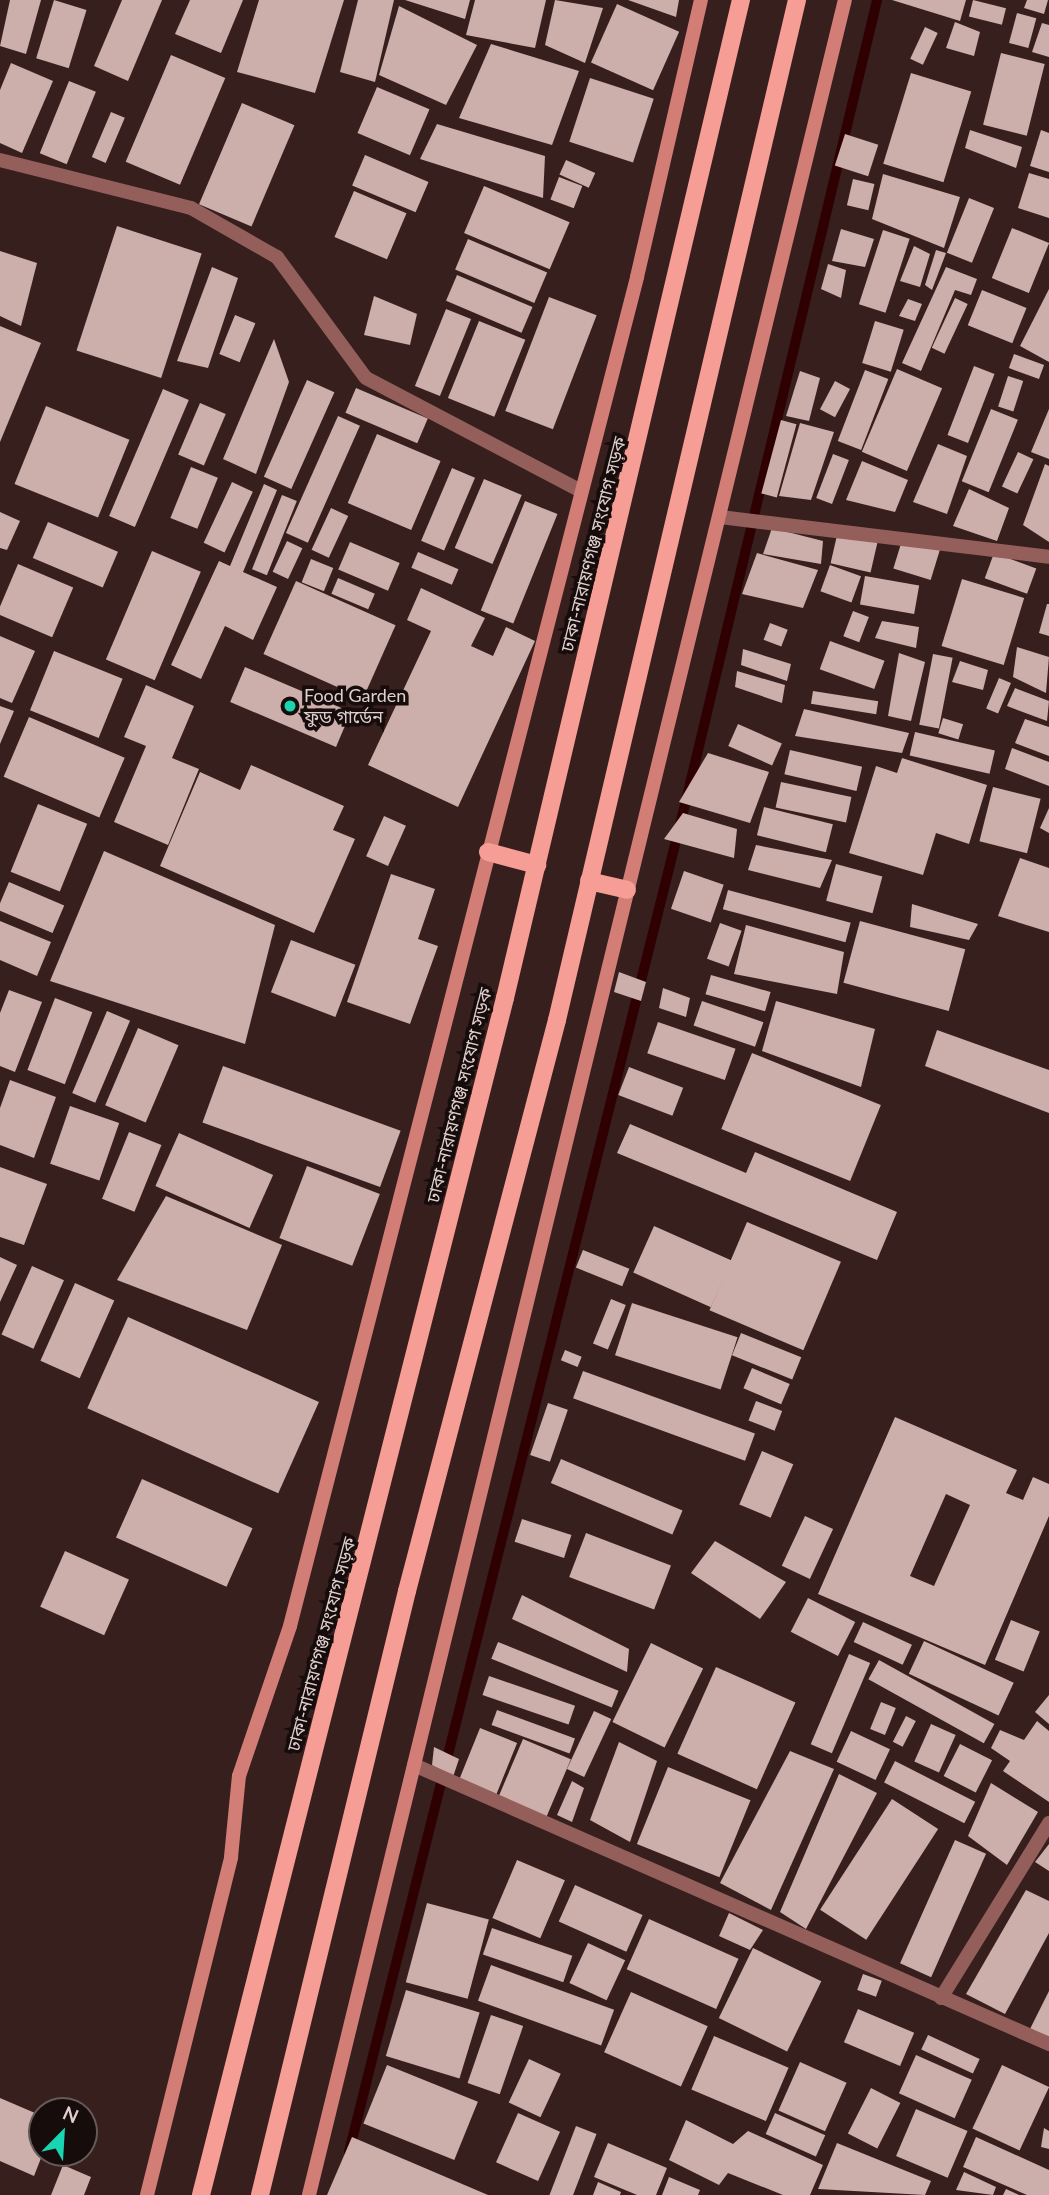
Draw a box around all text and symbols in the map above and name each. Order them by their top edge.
street label: ঢাকা-নারায়ণগঞ্জ সংযোগ সড়ক [556,434,630,654]
place label: Food Garden ফুড গার্ডেন [304,685,406,728]
marker: Food Garden ফুড গার্ডেন [282,698,298,714]
street label: ঢাকা-নারায়ণগঞ্জ সংযোগ সড়ক [422,985,496,1205]
street label: ঢাকা-নারায়ণগঞ্জ সংযোগ সড়ক [282,1535,360,1753]
north arrow [28,2097,98,2167]
text: N [60,2101,82,2128]

